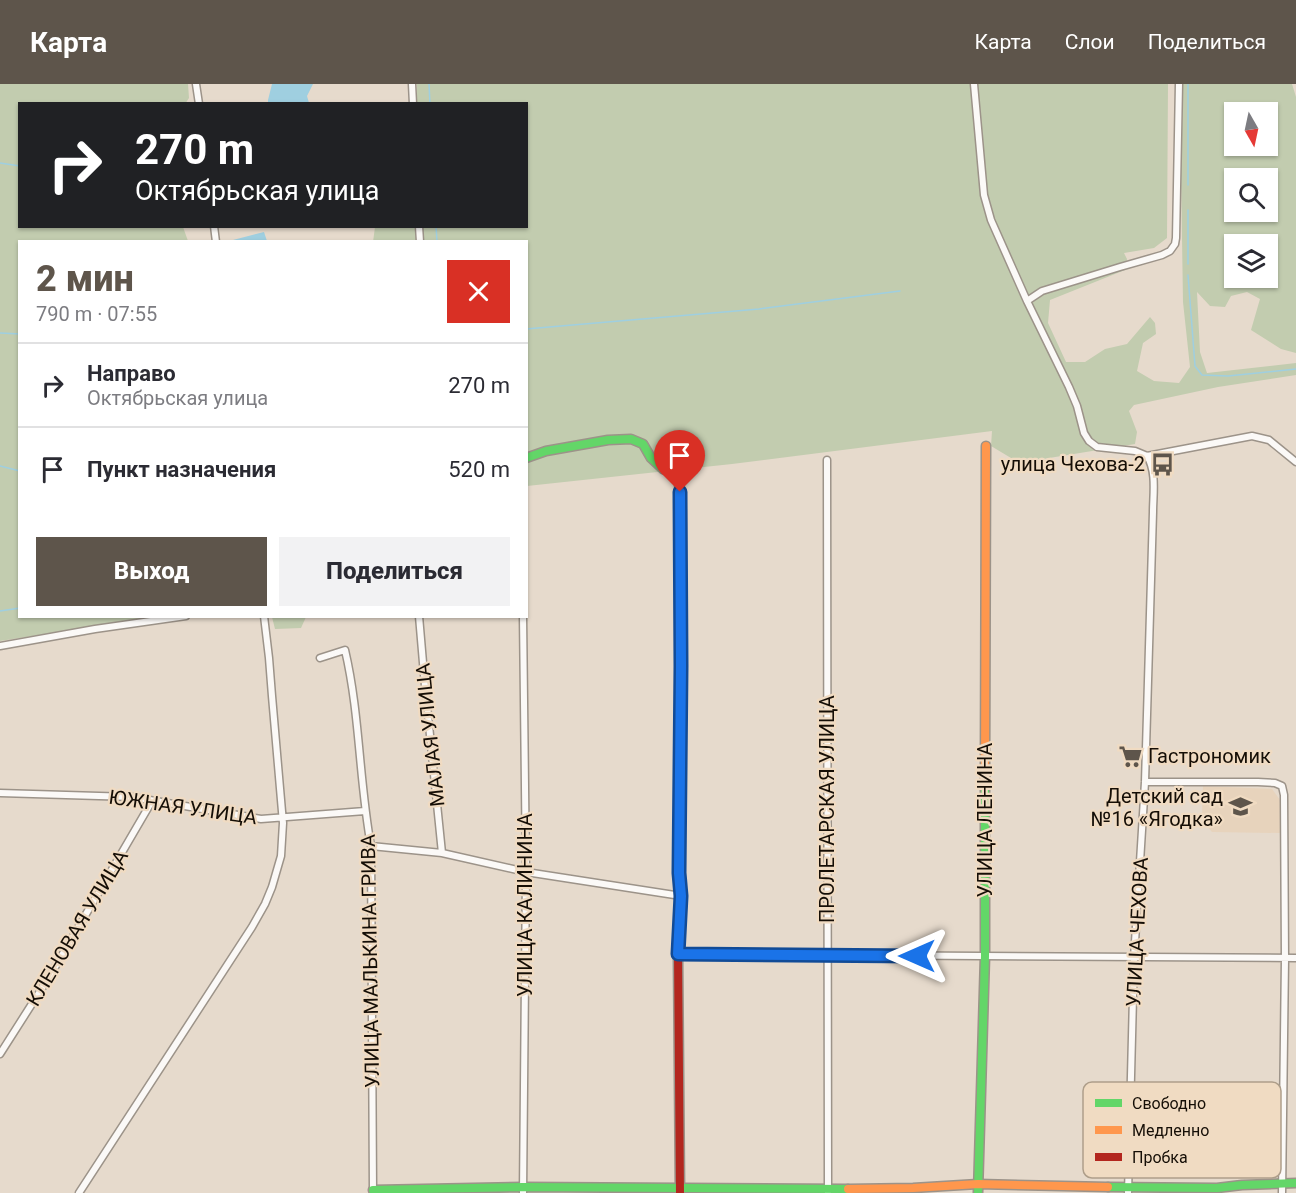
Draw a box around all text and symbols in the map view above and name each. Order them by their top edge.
text: Карта [30,26,107,59]
text: Карта [975,30,1032,54]
text: Слои [1065,30,1115,54]
text: Поделиться [1148,30,1266,54]
north arrow [1224,102,1278,156]
map controls [1224,102,1278,288]
text: 270 m [135,125,254,174]
icon: right [36,126,114,204]
button: search [1224,168,1278,222]
text: Октябрьская улица [135,175,380,207]
button: layers [1224,234,1278,288]
text: 2 мин [36,258,134,300]
button: close [447,260,510,323]
text: 790 m · 07:55 [36,302,157,326]
text: Направо [87,361,176,386]
icon: right [36,369,69,402]
text: 270 m [448,373,510,398]
text: Октябрьская улица [87,386,268,410]
pin [654,430,705,492]
icon: arrive [663,439,696,472]
bus stop icon: улица Чехова-2 [1150,451,1176,477]
place label: улица Чехова-2 [1001,452,1145,476]
icon: arrive [36,453,69,486]
text: Пункт назначения [87,457,276,482]
text: 520 m [448,457,510,482]
button: Выход [36,537,267,606]
button: Поделиться [279,537,510,606]
street label: МАЛАЯ УЛИЦА [411,662,449,808]
street label: ПРОЛЕТАРСКАЯ УЛИЦА [815,695,839,923]
street label: УЛИЦА ЛЕНИНА [973,743,997,897]
supermarket icon: Гастрономик [1117,743,1143,769]
place label: Гастрономик [1148,744,1271,768]
place label: Детский сад №16 «Ягодка» [1091,784,1223,831]
street label: ЮЖНАЯ УЛИЦА [107,785,259,829]
school or university icon: Детский сад №16 «Ягодка» [1228,794,1254,820]
street label: УЛИЦА КАЛИНИНА [513,813,537,997]
street label: УЛИЦА МАЛЬКИНА ГРИВА [356,834,384,1088]
street label: КЛЕНОВАЯ УЛИЦА [21,846,133,1010]
street label: УЛИЦА ЧЕХОВА [1121,857,1153,1007]
position arrow [885,924,949,988]
legend [1083,1082,1281,1178]
text: Свободно [1132,1094,1206,1113]
text: Медленно [1132,1121,1209,1140]
text: Пробка [1132,1148,1188,1167]

